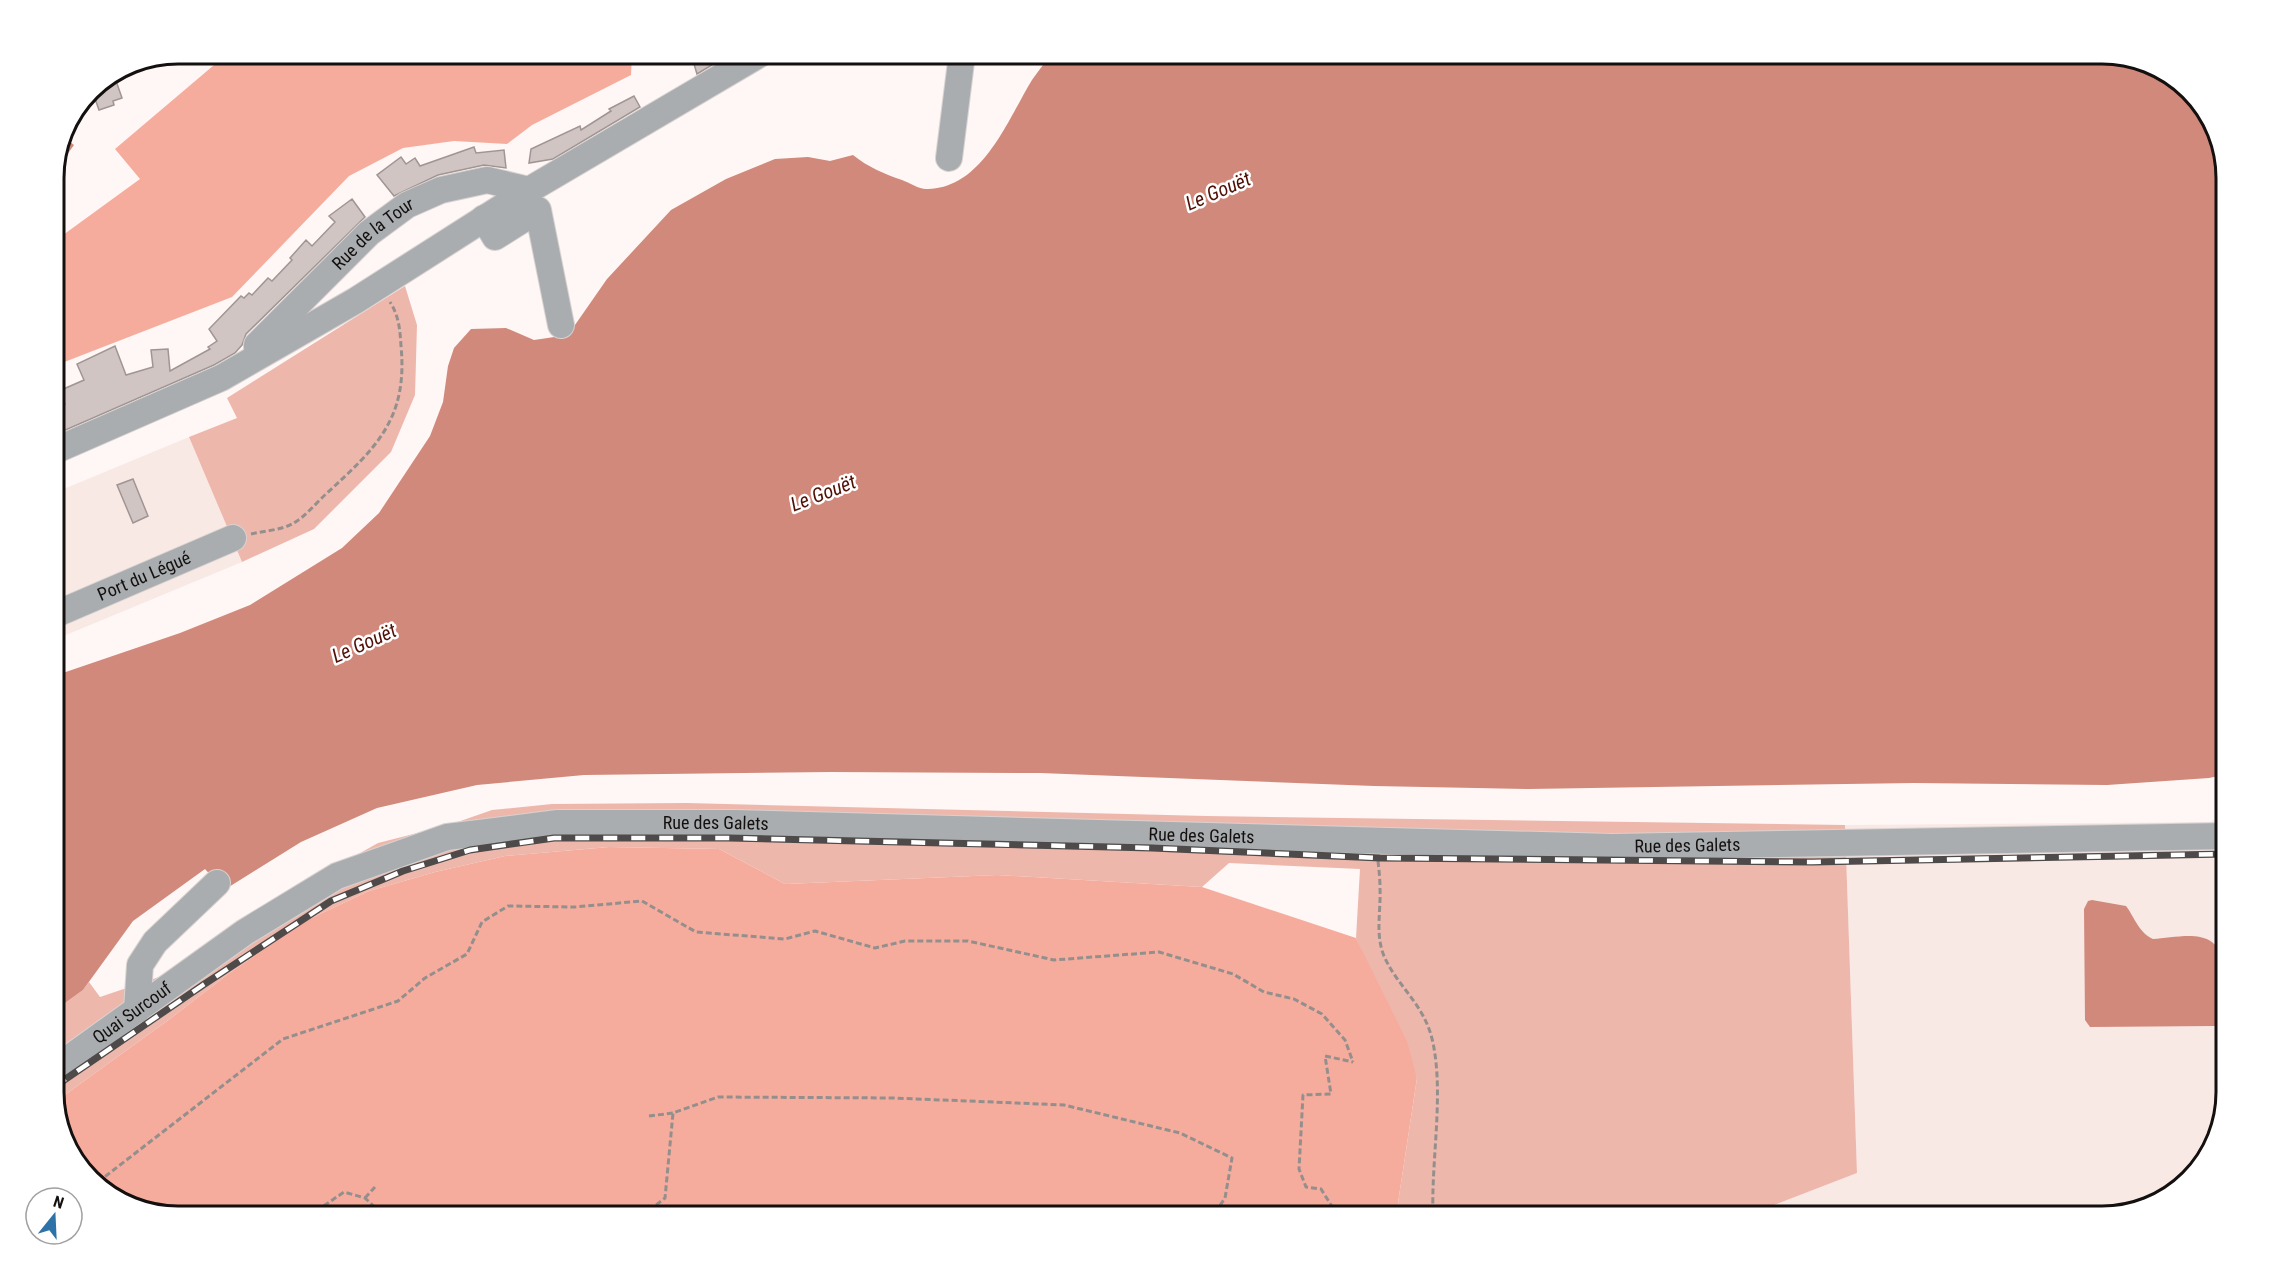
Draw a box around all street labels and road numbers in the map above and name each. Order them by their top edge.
street label: Rue de la Tour [327,192,417,274]
street label: Port du Légué [94,547,194,605]
street label: Rue des Galets [663,812,769,834]
street label: Rue des Galets [1148,823,1255,847]
street label: Rue des Galets [1634,834,1740,857]
street label: Quai Surcouf [88,977,175,1048]

